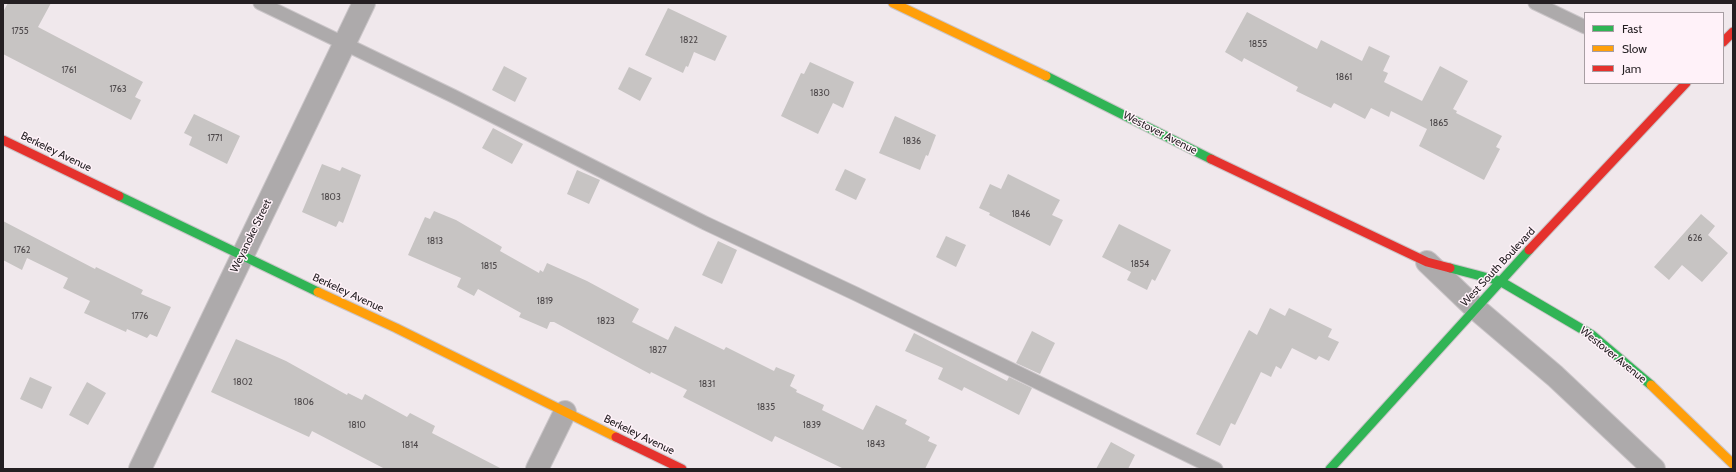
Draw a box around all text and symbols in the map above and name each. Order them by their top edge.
legend [1584,12,1724,84]
text: Fast [1622,21,1642,36]
house number: 1755 [11,26,29,36]
house number: 1822 [680,35,698,45]
house number: 1855 [1249,39,1267,49]
text: Slow [1622,41,1647,56]
text: Jam [1622,61,1641,76]
house number: 1761 [61,65,77,75]
house number: 1861 [1336,72,1352,82]
house number: 1763 [109,84,127,94]
house number: 1830 [810,88,830,98]
street label: Westover Avenue [1121,109,1199,157]
house number: 1865 [1430,118,1448,128]
street label: Berkeley Avenue [18,129,94,175]
house number: 1771 [208,133,222,143]
house number: 1836 [903,136,921,146]
house number: 1803 [321,192,341,202]
street label: Weyanoke Street [228,197,274,275]
house number: 1846 [1012,209,1030,219]
street label: West South Boulevard [1458,225,1538,309]
house number: 626 [1688,233,1702,243]
house number: 1813 [427,236,443,246]
house number: 1762 [13,245,31,255]
house number: 1854 [1131,259,1149,269]
house number: 1815 [481,261,497,271]
street label: Berkeley Avenue [310,271,386,315]
house number: 1819 [537,296,553,306]
house number: 1776 [132,311,148,321]
house number: 1823 [597,316,615,326]
street label: Westover Avenue [1577,324,1649,386]
house number: 1827 [649,345,667,355]
house number: 1802 [233,377,253,387]
house number: 1831 [699,379,715,389]
house number: 1806 [294,397,314,407]
house number: 1835 [757,402,775,412]
street label: Berkeley Avenue [601,412,677,458]
house number: 1810 [348,420,366,430]
house number: 1839 [803,420,821,430]
house number: 1843 [867,439,885,449]
house number: 1814 [402,440,418,450]

